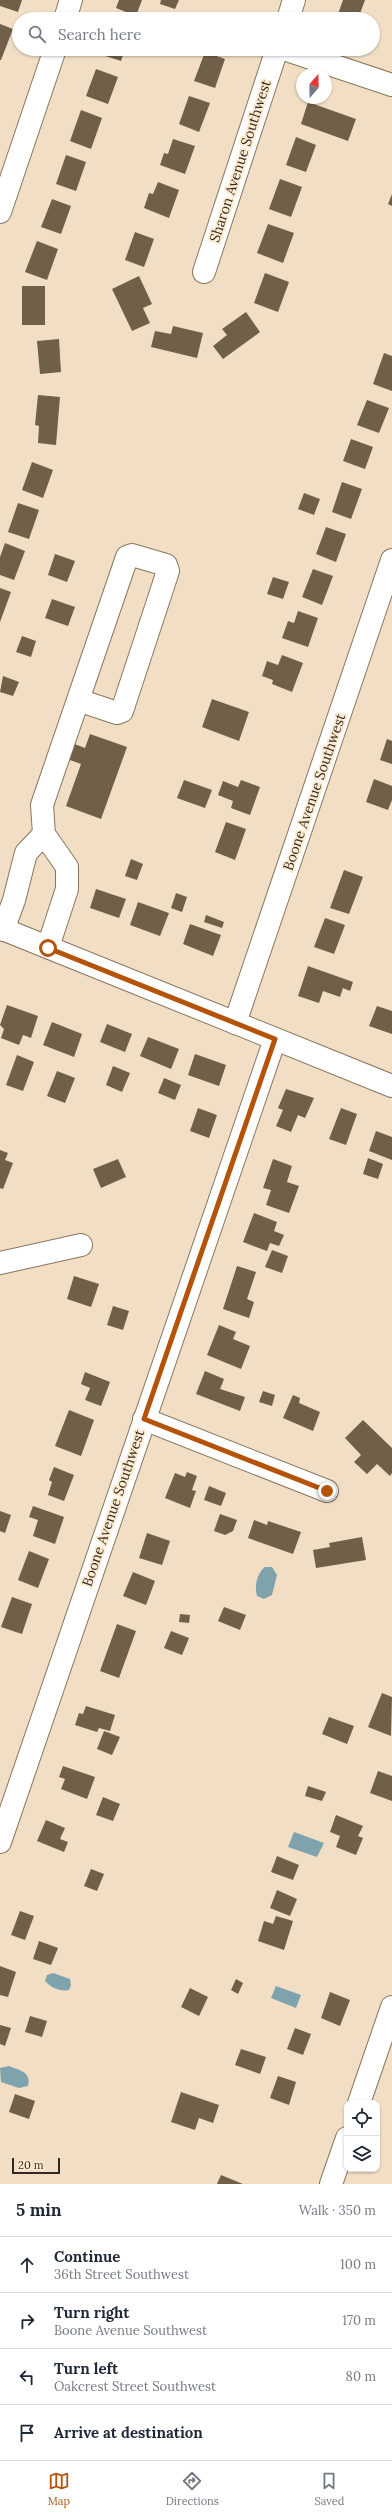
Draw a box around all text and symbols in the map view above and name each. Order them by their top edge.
search box [12,12,380,56]
icon: search [26,23,48,45]
text: Search here [58,25,141,44]
north arrow [296,68,332,104]
street label: Sharon Avenue Southwest [205,77,275,245]
street label: Boone Avenue Southwest [279,711,350,873]
route start [39,939,57,957]
street label: Boone Avenue Southwest [78,1427,149,1589]
route end [318,1482,336,1500]
map controls [344,2100,380,2172]
button: locate [344,2100,380,2136]
button: layers [344,2136,380,2172]
scale bar [12,2156,60,2175]
text: 20 m [18,2158,43,2172]
text: 5 min [16,2199,62,2221]
text: Walk · 350 m [299,2202,376,2219]
text: Continue [54,2247,120,2266]
icon: ahead [16,2254,38,2276]
text: 100 m [340,2256,376,2273]
text: 36th Street Southwest [54,2266,189,2283]
text: Turn right [54,2303,130,2322]
icon: right [16,2310,38,2332]
text: 170 m [342,2312,376,2329]
text: Boone Avenue Southwest [54,2322,207,2339]
text: Turn left [54,2359,118,2378]
icon: left [16,2366,38,2388]
text: 80 m [346,2368,376,2385]
text: Oakcrest Street Southwest [54,2378,216,2395]
icon: arrive [16,2422,38,2444]
text: Arrive at destination [54,2423,203,2442]
tab: Map [48,2470,70,2508]
tab: Directions [166,2470,219,2508]
tab: Saved [314,2470,344,2508]

